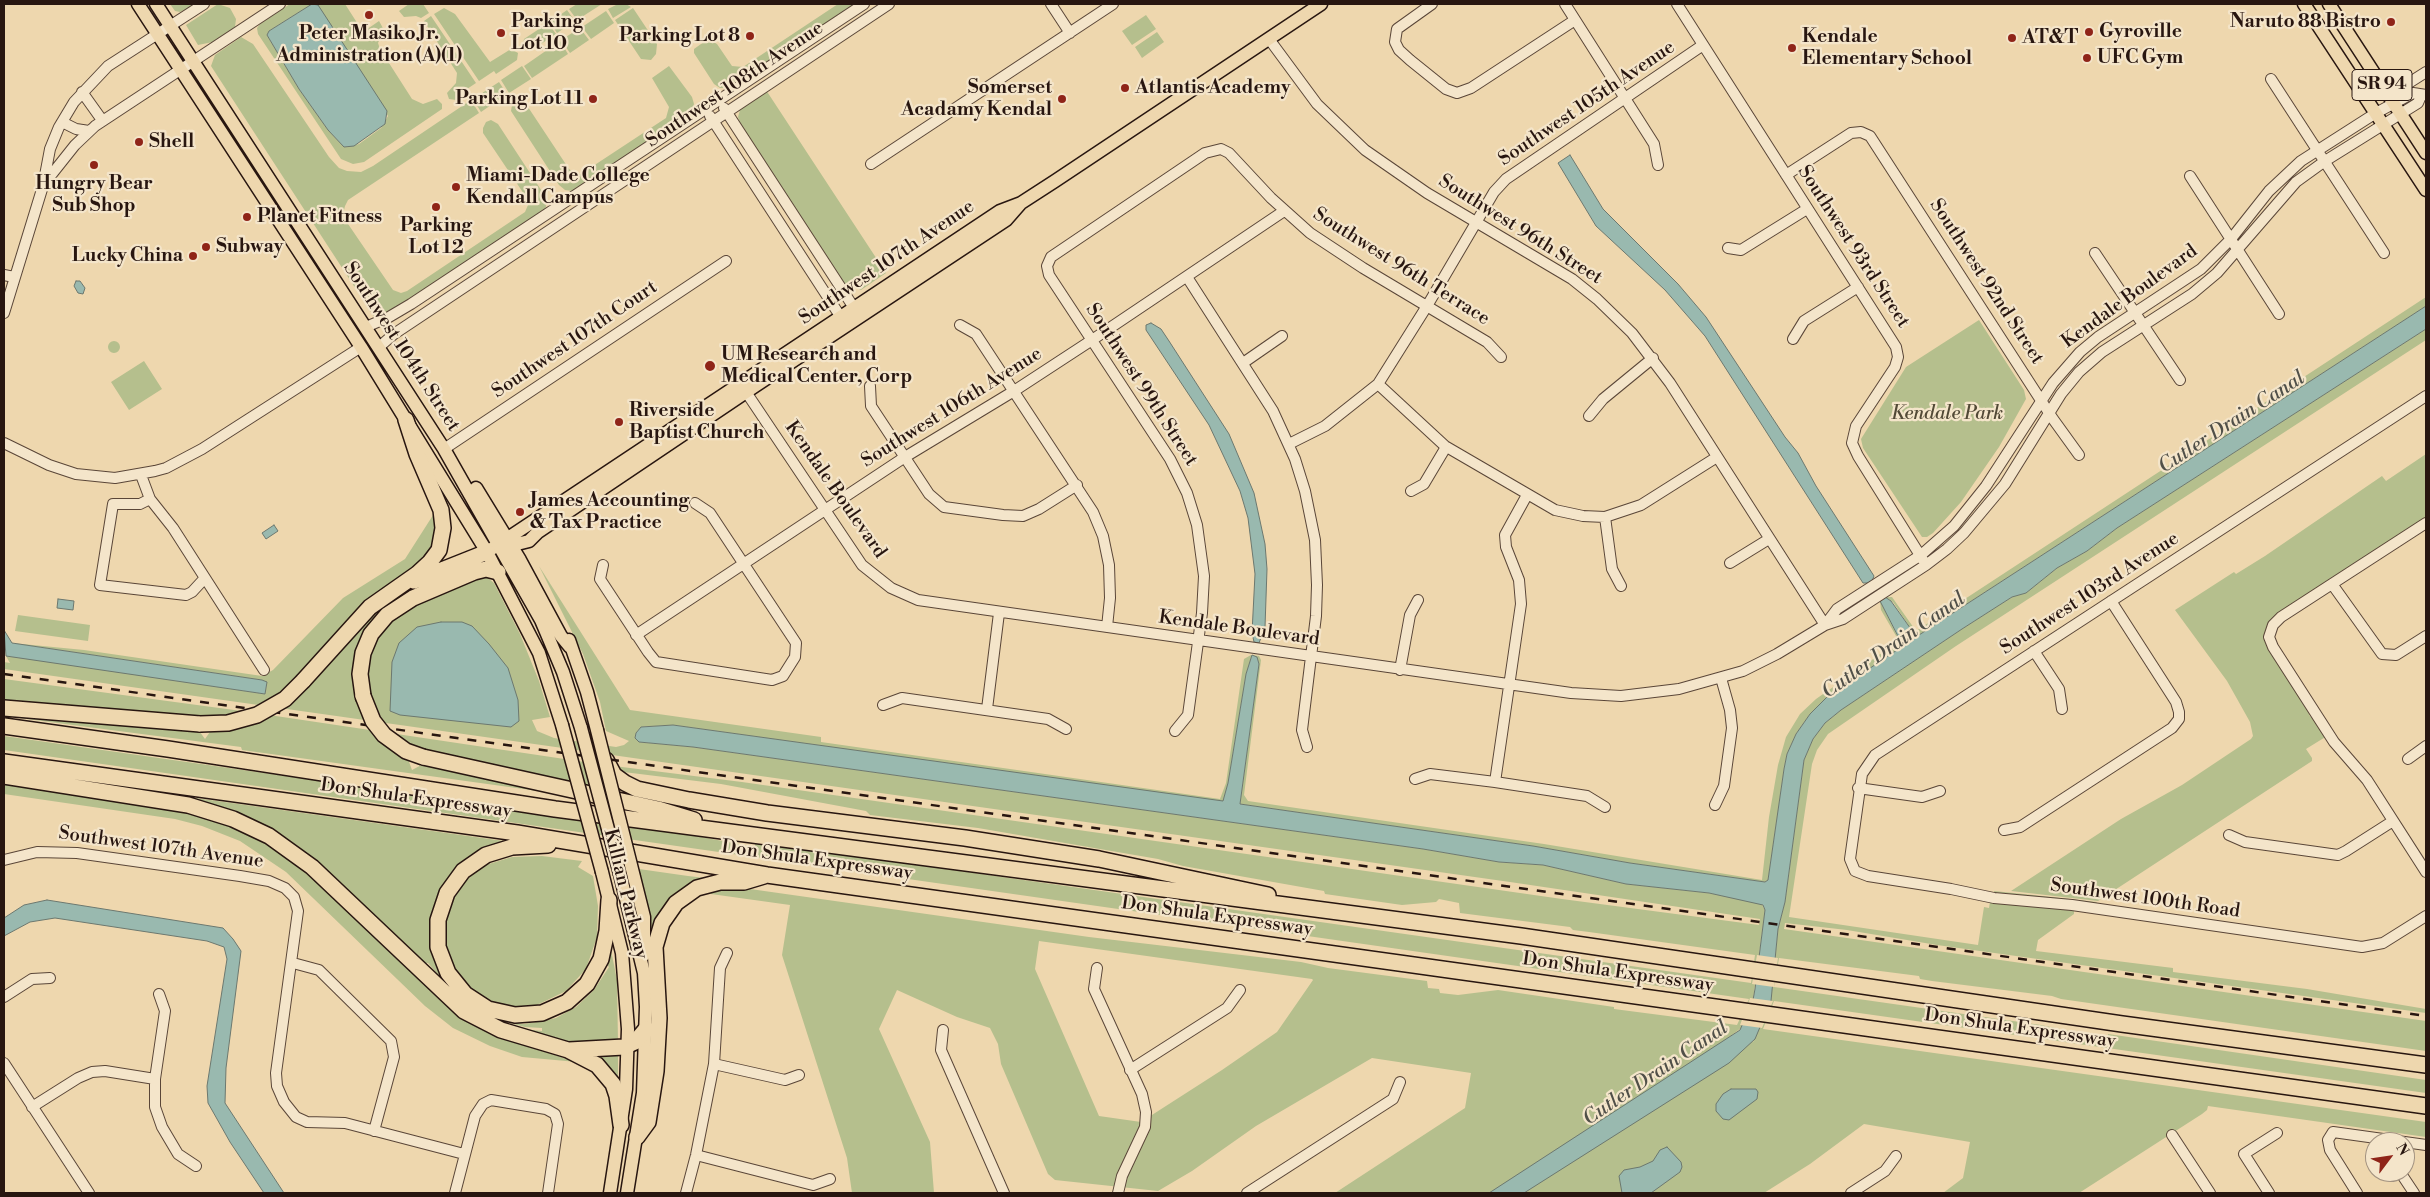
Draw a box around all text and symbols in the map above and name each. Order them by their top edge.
marker: Peter Masiko Jr. Administration (A)(1) [363,9,375,21]
place label: Parking Lot 10 [511,11,583,55]
place label: Naruto 88 Bistro [2230,11,2381,33]
marker: Naruto 88 Bistro [2385,16,2397,28]
street label: Southwest 108th Avenue [642,17,828,153]
place label: Gyroville [2099,21,2182,43]
place label: Peter Masiko Jr. Administration (A)(1) [276,23,462,67]
place label: Parking Lot 8 [619,25,740,47]
place label: Kendale Elementary School [1802,26,1972,70]
marker: Gyroville [2083,26,2095,38]
marker: Parking Lot 10 [495,27,507,39]
place label: AT&T [2022,27,2078,49]
marker: Parking Lot 8 [744,30,756,42]
marker: AT&T [2006,32,2018,44]
street label: Southwest 105th Avenue [1495,36,1679,172]
marker: Kendale Elementary School [1786,42,1798,54]
place label: UFC Gym [2097,47,2183,69]
marker: UFC Gym [2081,52,2093,64]
road number: SR 94 [2352,70,2412,100]
place label: Somerset Acadamy Kendal [901,77,1052,121]
place label: Atlantis Academy [1135,77,1290,99]
marker: Atlantis Academy [1119,82,1131,94]
place label: Parking Lot 11 [455,88,583,110]
marker: Parking Lot 11 [587,93,599,105]
marker: Somerset Acadamy Kendal [1056,93,1068,105]
place label: Shell [149,131,194,153]
marker: Shell [133,136,145,148]
marker: Hungry Bear Sub Shop [88,159,100,171]
street label: Southwest 93rd Street [1792,162,1914,332]
place label: Miami-Dade College Kendall Campus [466,165,650,209]
street label: Southwest 96th Street [1434,170,1606,290]
place label: Hungry Bear Sub Shop [35,173,153,217]
marker: Miami-Dade College Kendall Campus [450,181,462,193]
street label: Southwest 92nd Street [1924,195,2048,369]
street label: Southwest 107th Avenue [795,196,979,330]
marker: Parking Lot 12 [430,201,442,213]
street label: Southwest 96th Terrace [1308,203,1494,331]
place label: Planet Fitness [257,206,382,228]
marker: Planet Fitness [241,211,253,223]
place label: Parking Lot 12 [400,215,472,259]
place label: Subway [216,236,283,258]
street label: Kendale Boulevard [2058,240,2202,354]
marker: Subway [200,241,212,253]
place label: Lucky China [72,245,183,267]
marker: Lucky China [187,250,199,262]
street label: Southwest 104th Street [338,258,464,436]
street label: Southwest 107th Court [488,276,662,404]
street label: Southwest 99th Street [1080,299,1202,471]
street label: Southwest 106th Avenue [857,343,1047,473]
place label: UM Research and Medical Center, Corp [721,344,912,388]
marker: UM Research and Medical Center, Corp [703,359,717,373]
water label: Cutler Drain Canal [2154,367,2310,479]
place label: Riverside Baptist Church [629,400,764,444]
park label: Kendale Park [1891,403,2003,425]
marker: Riverside Baptist Church [613,416,625,428]
street label: Kendale Boulevard [779,417,891,563]
place label: James Accounting & Tax Practice [530,490,689,534]
marker: James Accounting & Tax Practice [514,506,526,518]
street label: Southwest 103rd Avenue [1996,528,2184,660]
water label: Cutler Drain Canal [1818,587,1970,705]
street label: Kendale Boulevard [1157,606,1321,652]
street label: Don Shula Expressway [319,774,513,824]
street label: Southwest 107th Avenue [57,822,265,874]
street label: Killian Parkway [598,826,652,962]
street label: Don Shula Expressway [720,836,914,886]
street label: Southwest 100th Road [2049,874,2241,924]
street label: Don Shula Expressway [1120,892,1314,942]
street label: Don Shula Expressway [1521,948,1715,998]
street label: Don Shula Expressway [1923,1004,2117,1054]
water label: Cutler Drain Canal [1579,1017,1733,1131]
north arrow [2365,1132,2415,1182]
text: N [2391,1140,2413,1159]

